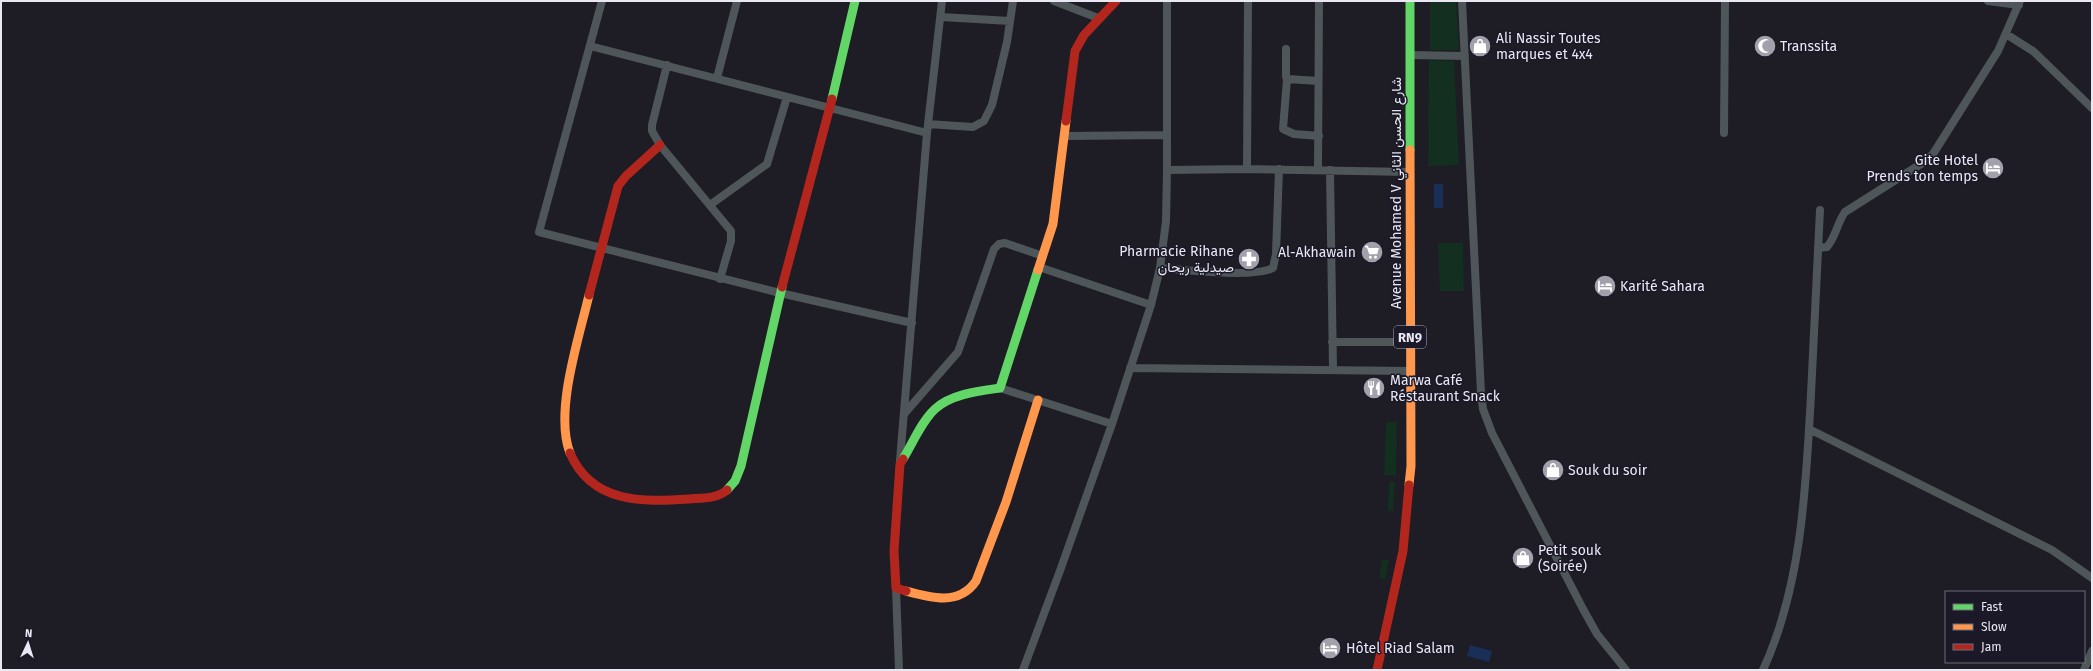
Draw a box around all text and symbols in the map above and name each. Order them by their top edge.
place label: Ali Nassir Toutes marques et 4x4 [1496,30,1601,63]
shop icon: Ali Nassir Toutes marques et 4x4 [1467,33,1493,59]
mosque icon: Transsita [1752,33,1778,59]
place label: Transsita [1780,38,1837,55]
street label: Avenue Mohamed V شارع الحسن الثاني [1388,77,1408,309]
place label: Gite Hotel Prends ton temps [1866,152,1978,185]
hotel icon: Gite Hotel Prends ton temps [1980,155,2006,181]
supermarket icon: Al-Akhawain [1359,239,1385,265]
place label: Pharmacie Rihane صيدلية ريحان [1119,243,1234,276]
place label: Al-Akhawain [1278,244,1356,261]
pharmacy icon: Pharmacie Rihane صيدلية ريحان [1236,246,1262,272]
hotel icon: Karité Sahara [1592,273,1618,299]
place label: Karité Sahara [1620,278,1705,295]
road number: RN9 [1394,326,1426,348]
place label: Marwa Café Réstaurant Snack [1390,372,1501,405]
restaurant icon: Marwa Café Réstaurant Snack [1361,375,1387,401]
shop icon: Souk du soir [1540,457,1566,483]
place label: Souk du soir [1568,462,1648,479]
place label: Petit souk (Soirée) [1538,542,1602,575]
shop icon: Petit souk (Soirée) [1510,545,1536,571]
legend [1945,591,2085,663]
text: Fast [1981,600,2003,614]
text: Slow [1981,620,2007,634]
north arrow [8,623,48,663]
text: N [25,627,33,640]
hotel icon: Hôtel Riad Salam [1317,635,1343,661]
place label: Hôtel Riad Salam [1346,640,1455,657]
text: Jam [1981,640,2001,654]

